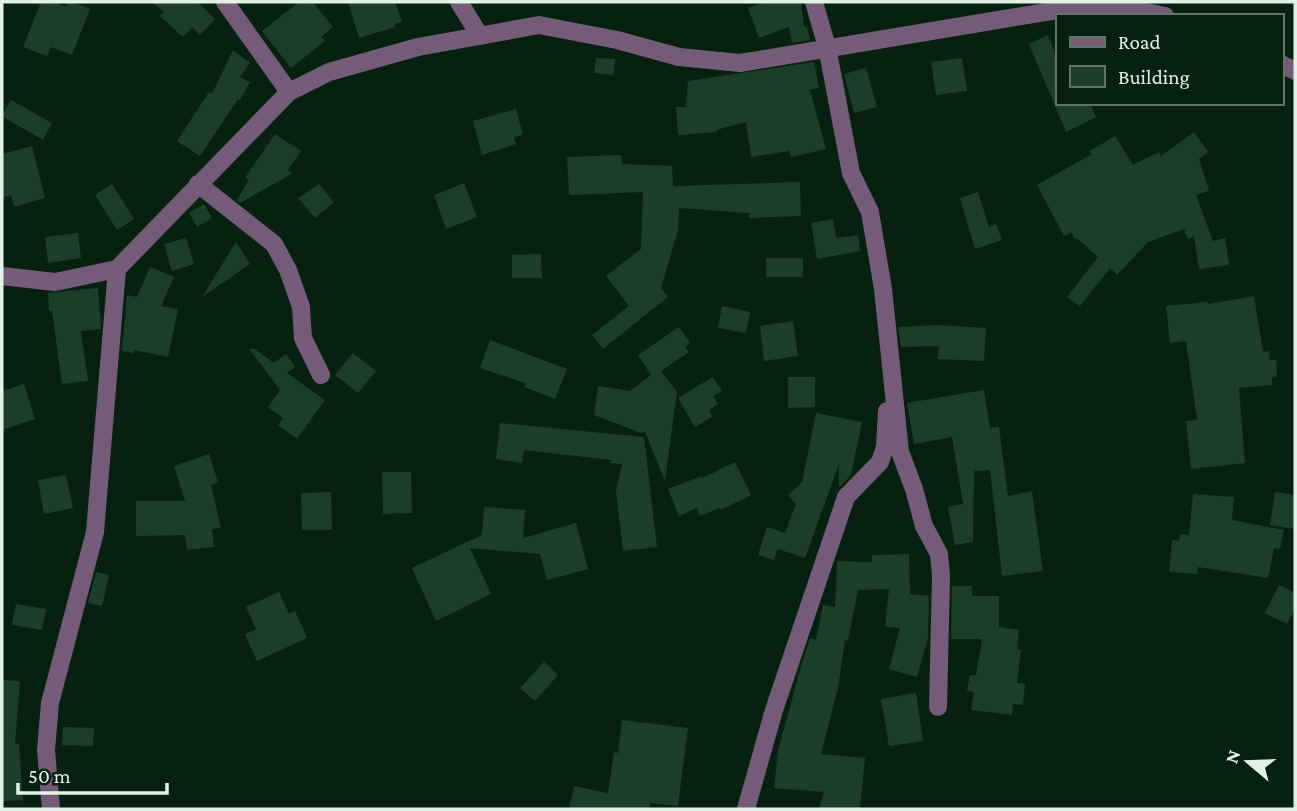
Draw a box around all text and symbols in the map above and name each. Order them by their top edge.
legend [1056,14,1283,105]
text: Road [1118,30,1161,54]
text: Building [1118,65,1190,89]
north arrow [1213,727,1283,797]
text: N [1220,747,1244,766]
scale bar [18,752,166,796]
text: 50 m [28,764,71,788]

